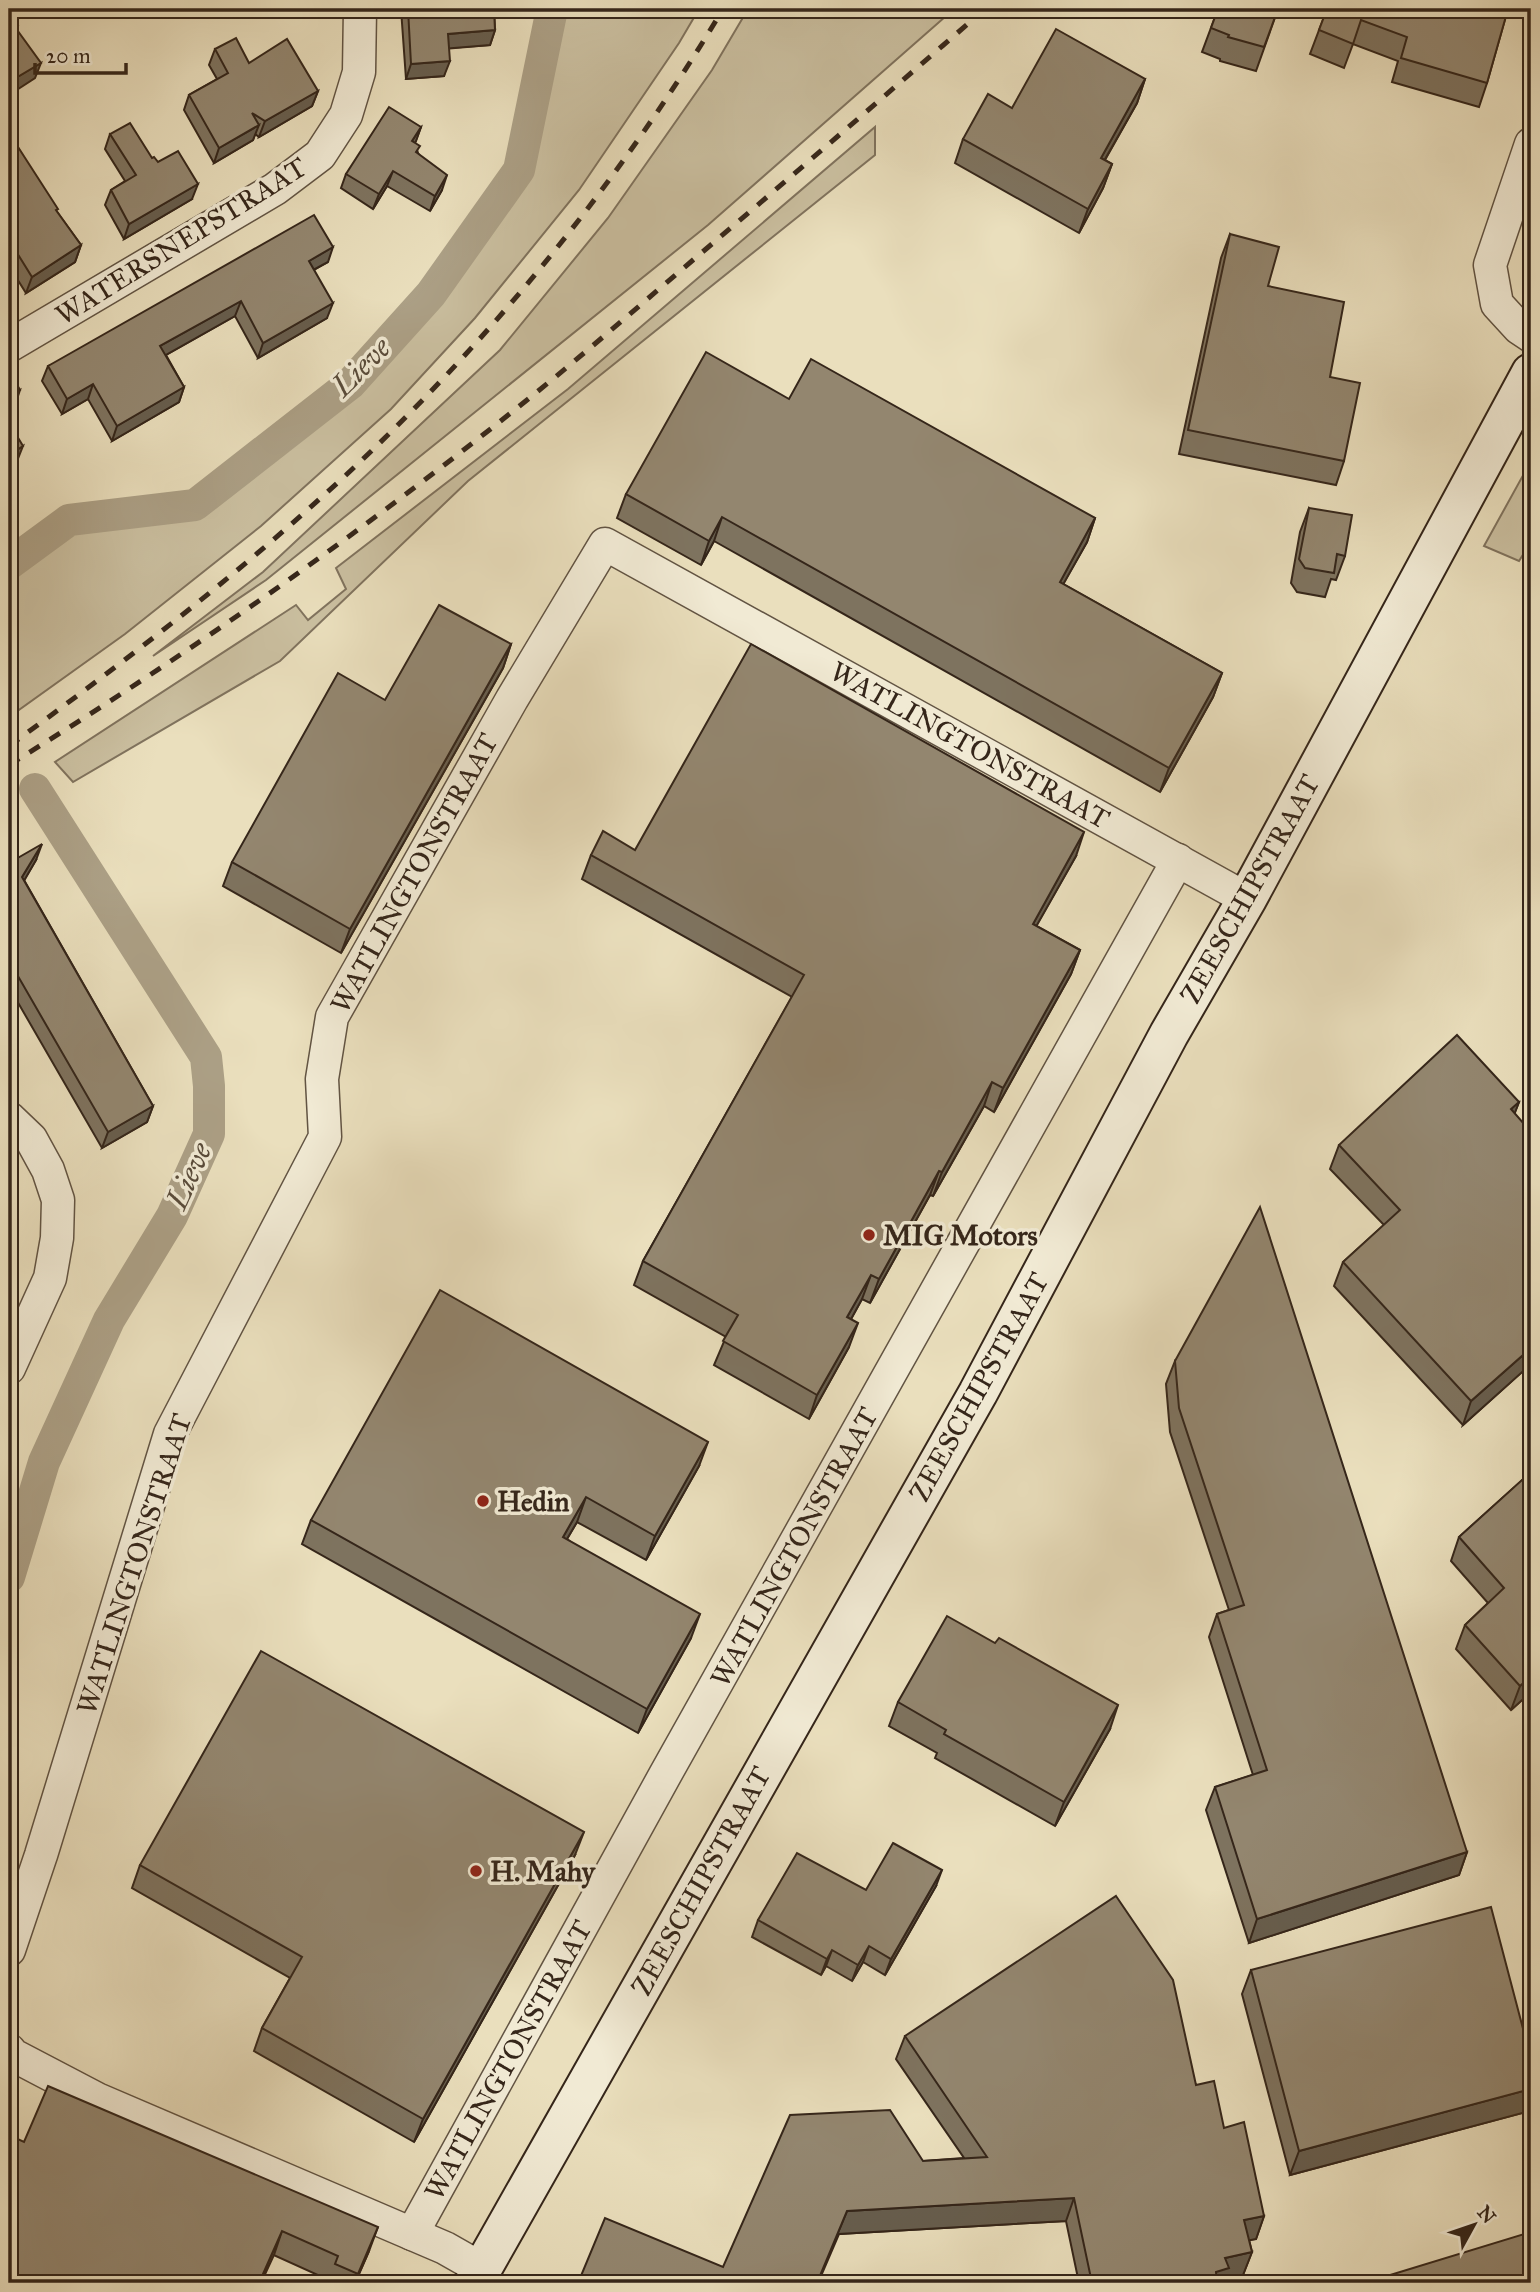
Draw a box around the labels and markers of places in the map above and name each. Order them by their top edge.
place label: MIG Motors [883,1218,1038,1253]
marker: MIG Motors [861,1227,877,1243]
place label: Hedin [497,1484,570,1519]
marker: Hedin [475,1493,491,1509]
place label: H. Mahy [490,1854,596,1889]
marker: H. Mahy [468,1863,484,1879]

